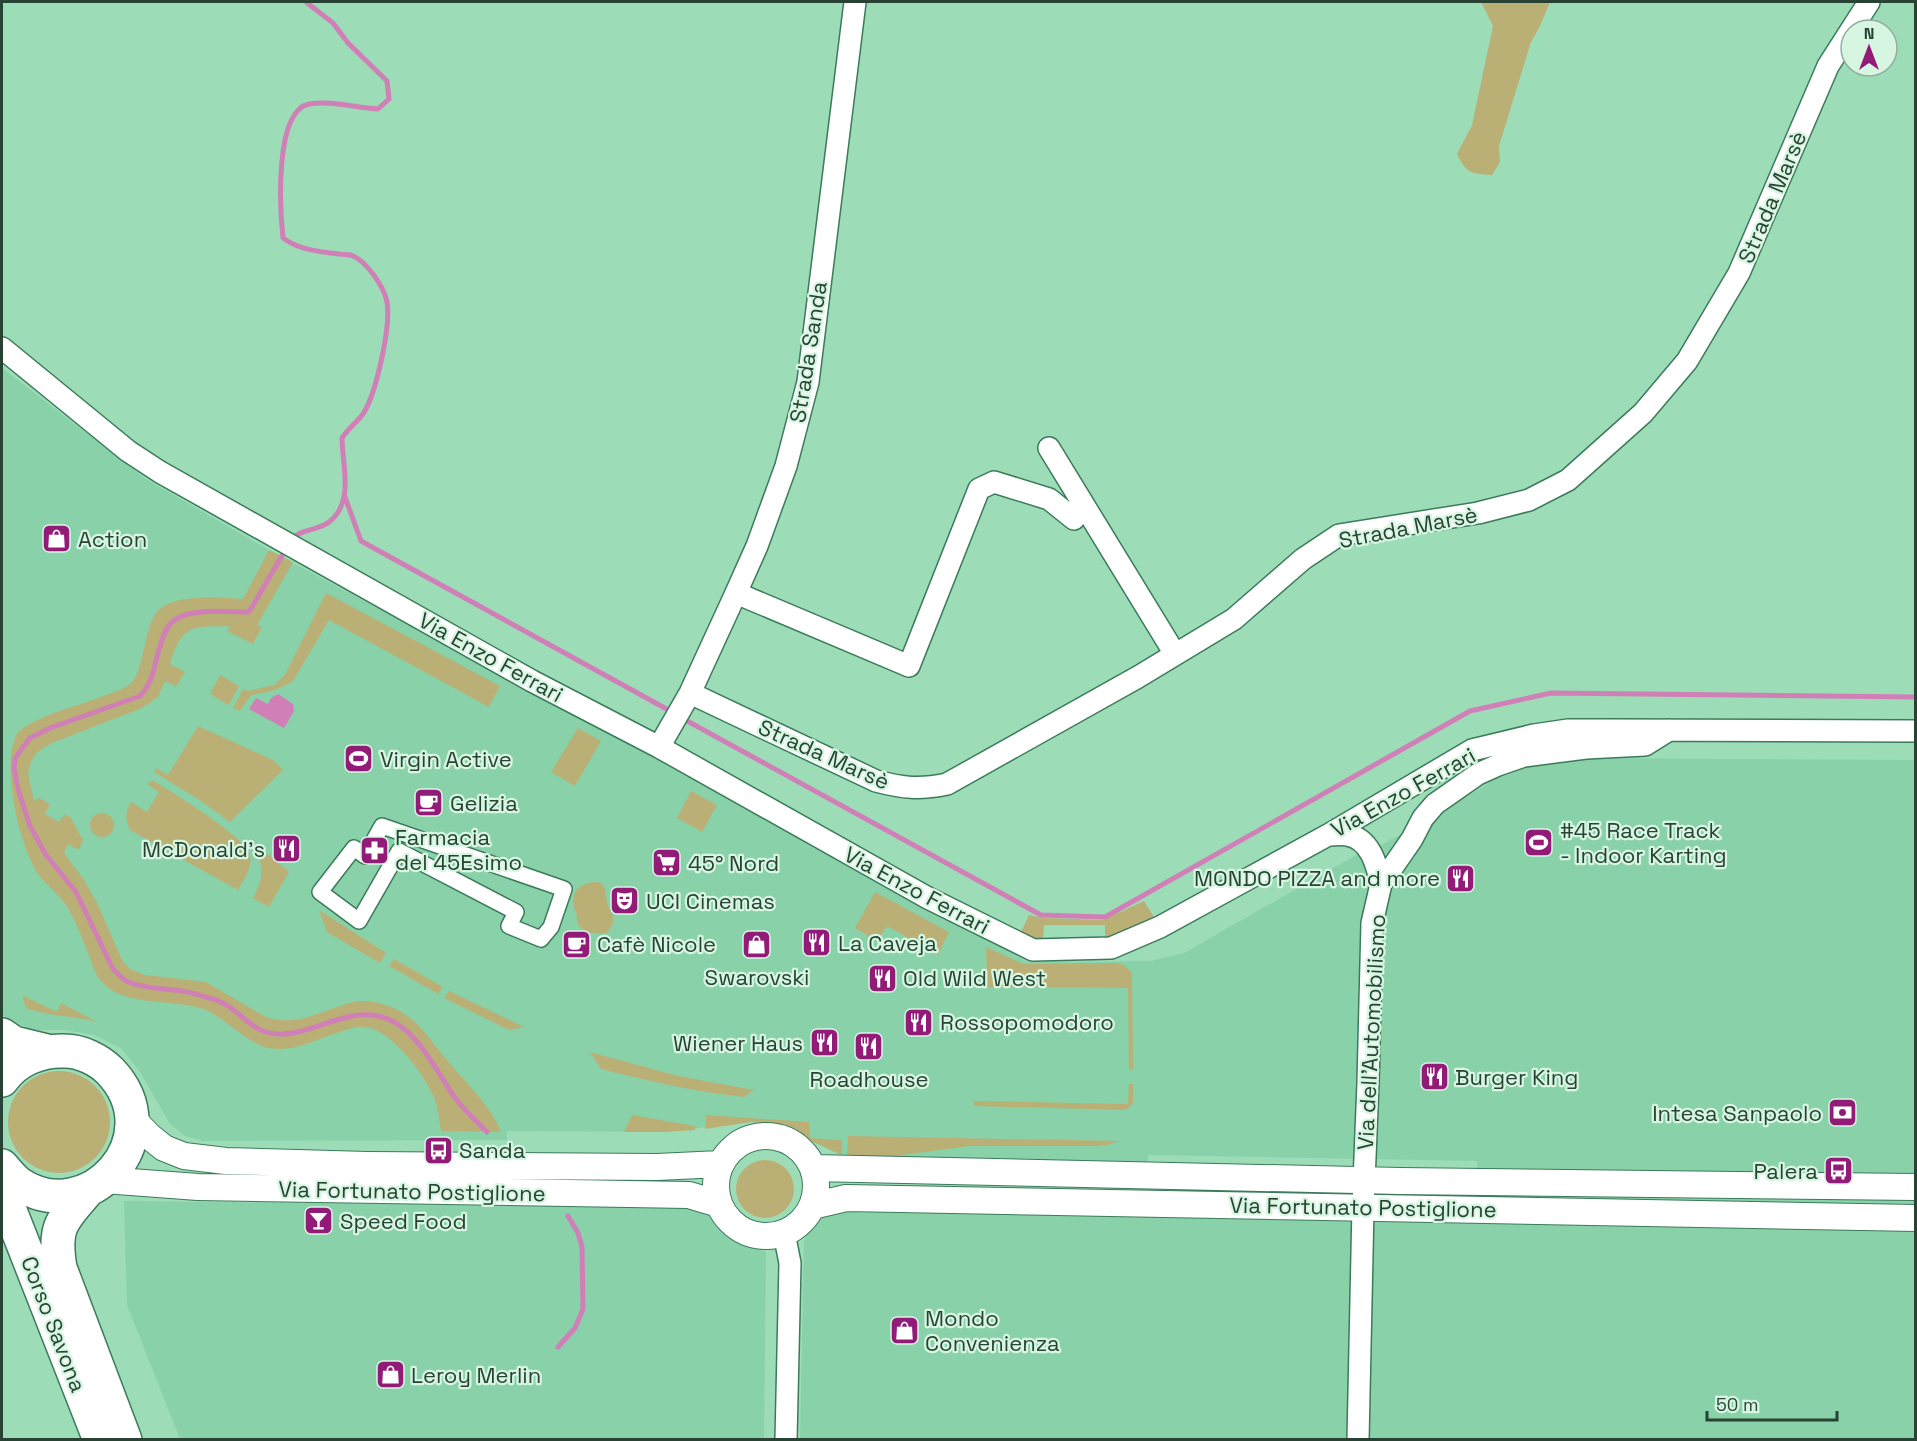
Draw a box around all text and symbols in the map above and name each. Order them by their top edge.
north arrow [1839,18,1899,78]
text: N [1864,23,1874,44]
street label: Strada Marsè [1732,127,1812,267]
street label: Strada Sanda [783,279,833,425]
street label: Strada Marsè [1336,500,1480,554]
shop icon: Action [41,523,73,555]
place label: Action [78,525,147,553]
street label: Via Enzo Ferrari [414,606,568,708]
street label: Strada Marsè [754,713,894,795]
street label: Via Enzo Ferrari [1326,741,1480,843]
sports icon: Virgin Active [343,743,375,775]
place label: Virgin Active [380,745,512,773]
cafe icon: Gelizia [413,787,445,819]
place label: Gelizia [450,789,518,817]
place label: #45 Race Track - Indoor Karting [1560,816,1727,869]
place label: Farmacia del 45Esimo [395,823,522,876]
sports icon: #45 Race Track - Indoor Karting [1523,827,1555,859]
restaurant icon: McDonald's [270,833,302,865]
pharmacy icon: Farmacia del 45Esimo [358,834,390,866]
place label: McDonald's [142,835,265,863]
street label: Via Enzo Ferrari [839,840,995,940]
supermarket icon: 45° Nord [651,847,683,879]
place label: 45° Nord [688,849,779,877]
restaurant icon: MONDO PIZZA and more [1445,862,1477,894]
place label: MONDO PIZZA and more [1194,864,1440,892]
theatre icon: UCI Cinemas [609,885,641,917]
place label: UCI Cinemas [646,887,775,915]
street label: Via dell'Automobilismo [1351,913,1391,1151]
restaurant icon: La Caveja [801,927,833,959]
cafe icon: Cafè Nicole [560,928,592,960]
shop icon: Swarovski [741,929,773,961]
place label: La Caveja [838,929,937,957]
place label: Cafè Nicole [597,930,716,958]
restaurant icon: Old Wild West [866,962,898,994]
place label: Swarovski [705,963,809,991]
place label: Old Wild West [903,964,1046,992]
restaurant icon: Rossopomodoro [903,1006,935,1038]
place label: Rossopomodoro [940,1008,1114,1036]
restaurant icon: Wiener Haus [808,1027,840,1059]
place label: Wiener Haus [673,1029,803,1057]
restaurant icon: Roadhouse [853,1031,885,1063]
restaurant icon: Burger King [1418,1061,1450,1093]
place label: Burger King [1455,1063,1578,1091]
place label: Roadhouse [809,1065,929,1093]
bank icon: Intesa Sanpaolo [1827,1097,1859,1129]
place label: Intesa Sanpaolo [1652,1099,1822,1127]
bus stop icon: Sanda [422,1134,454,1166]
place label: Sanda [459,1136,526,1164]
bus stop icon: Palera [1823,1155,1855,1187]
place label: Palera [1753,1157,1818,1185]
street label: Via Fortunato Postiglione [278,1175,546,1207]
street label: Via Fortunato Postiglione [1229,1191,1497,1223]
bar icon: Speed Food [303,1205,335,1237]
place label: Speed Food [340,1207,467,1235]
street label: Corso Savona [15,1252,93,1396]
place label: Mondo Convenienza [925,1304,1060,1357]
shop icon: Mondo Convenienza [888,1315,920,1347]
shop icon: Leroy Merlin [374,1359,406,1391]
place label: Leroy Merlin [411,1361,541,1389]
scale bar [1707,1384,1838,1422]
text: 50 m [1716,1393,1758,1416]

